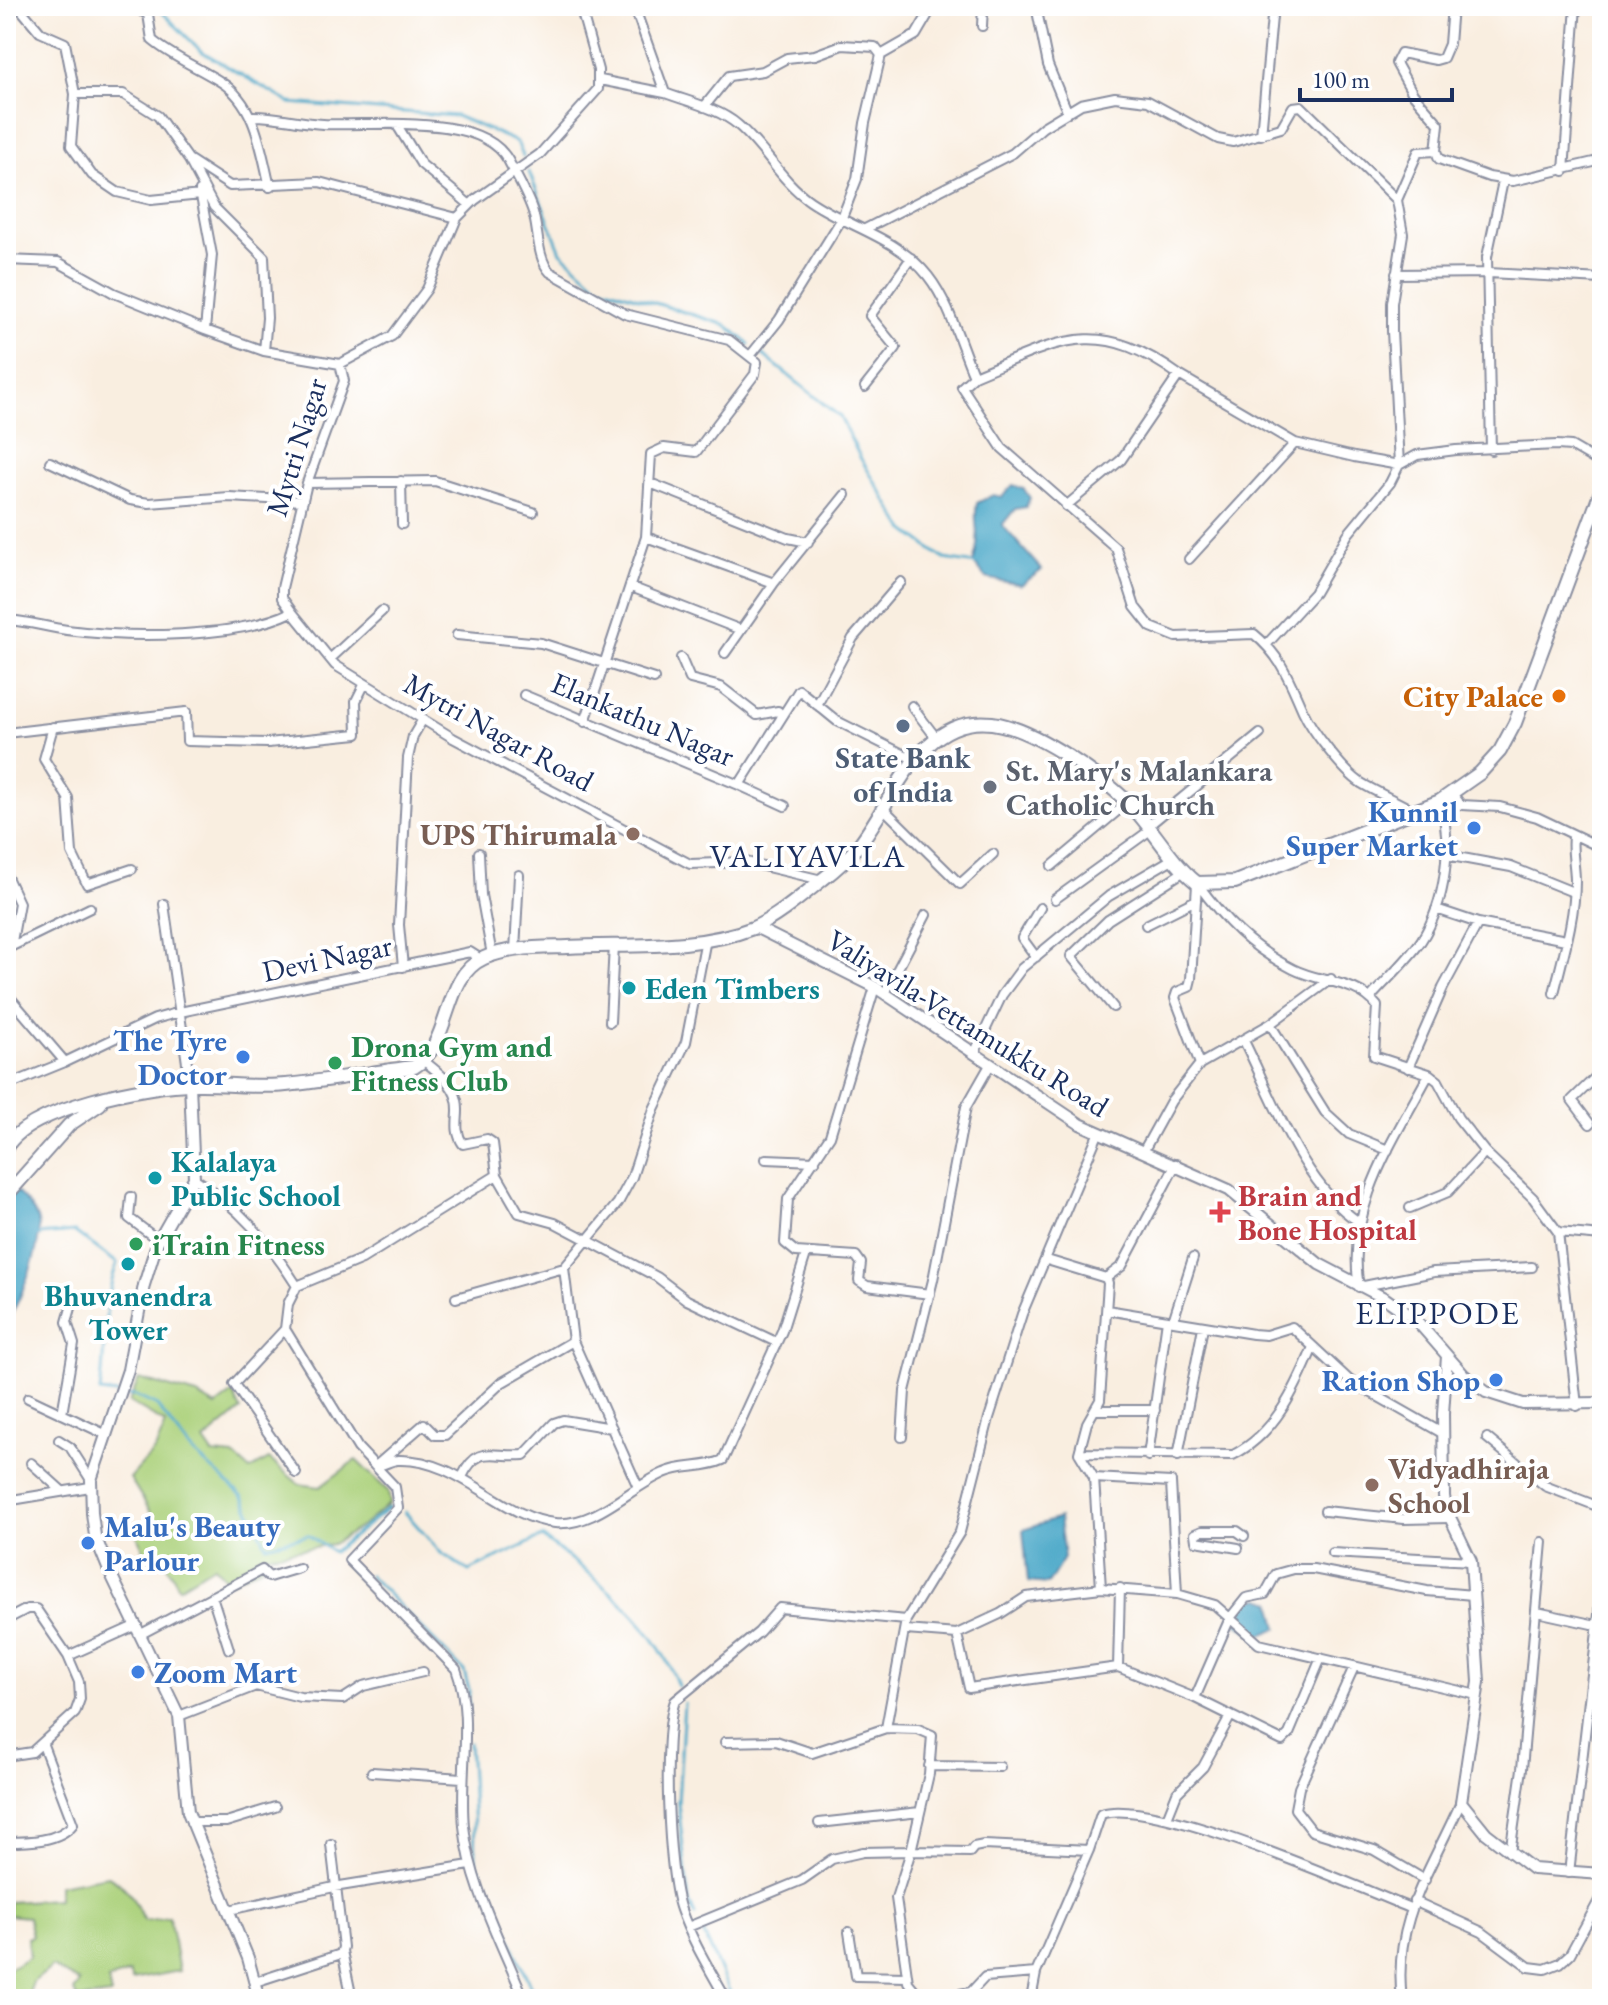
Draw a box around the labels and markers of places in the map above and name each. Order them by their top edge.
place label: City Palace [1403,677,1543,716]
marker: City Palace [1550,687,1568,705]
marker: State Bank of India [894,717,912,735]
place label: State Bank of India [835,738,971,811]
place label: St. Mary's Malankara Catholic Church [1006,751,1273,824]
marker: St. Mary's Malankara Catholic Church [981,778,999,796]
place label: Kunnil Super Market [1286,792,1459,865]
place label: UPS Thirumala [420,815,618,854]
marker: Kunnil Super Market [1465,819,1483,837]
marker: UPS Thirumala [624,825,642,843]
place label: Eden Timbers [645,969,820,1008]
marker: Eden Timbers [620,979,638,997]
place label: The Tyre Doctor [113,1021,228,1094]
place label: Drona Gym and Fitness Club [351,1027,553,1100]
marker: The Tyre Doctor [234,1048,252,1066]
marker: Drona Gym and Fitness Club [326,1054,344,1072]
place label: Kalalaya Public School [171,1142,341,1215]
marker: Kalalaya Public School [146,1169,164,1187]
place label: Brain and Bone Hospital [1238,1176,1417,1249]
marker: Brain and Bone Hospital [1209,1201,1231,1223]
place label: iTrain Fitness [152,1225,325,1264]
marker: iTrain Fitness [127,1235,145,1253]
marker: Bhuvanendra Tower [119,1255,137,1273]
place label: Bhuvanendra Tower [44,1276,213,1349]
place label: Ration Shop [1322,1361,1480,1400]
marker: Ration Shop [1487,1371,1505,1389]
place label: Vidyadhiraja School [1388,1449,1550,1522]
marker: Vidyadhiraja School [1363,1476,1381,1494]
place label: Malu's Beauty Parlour [104,1507,281,1580]
marker: Malu's Beauty Parlour [79,1534,97,1552]
place label: Zoom Mart [154,1653,298,1692]
marker: Zoom Mart [129,1663,147,1681]

